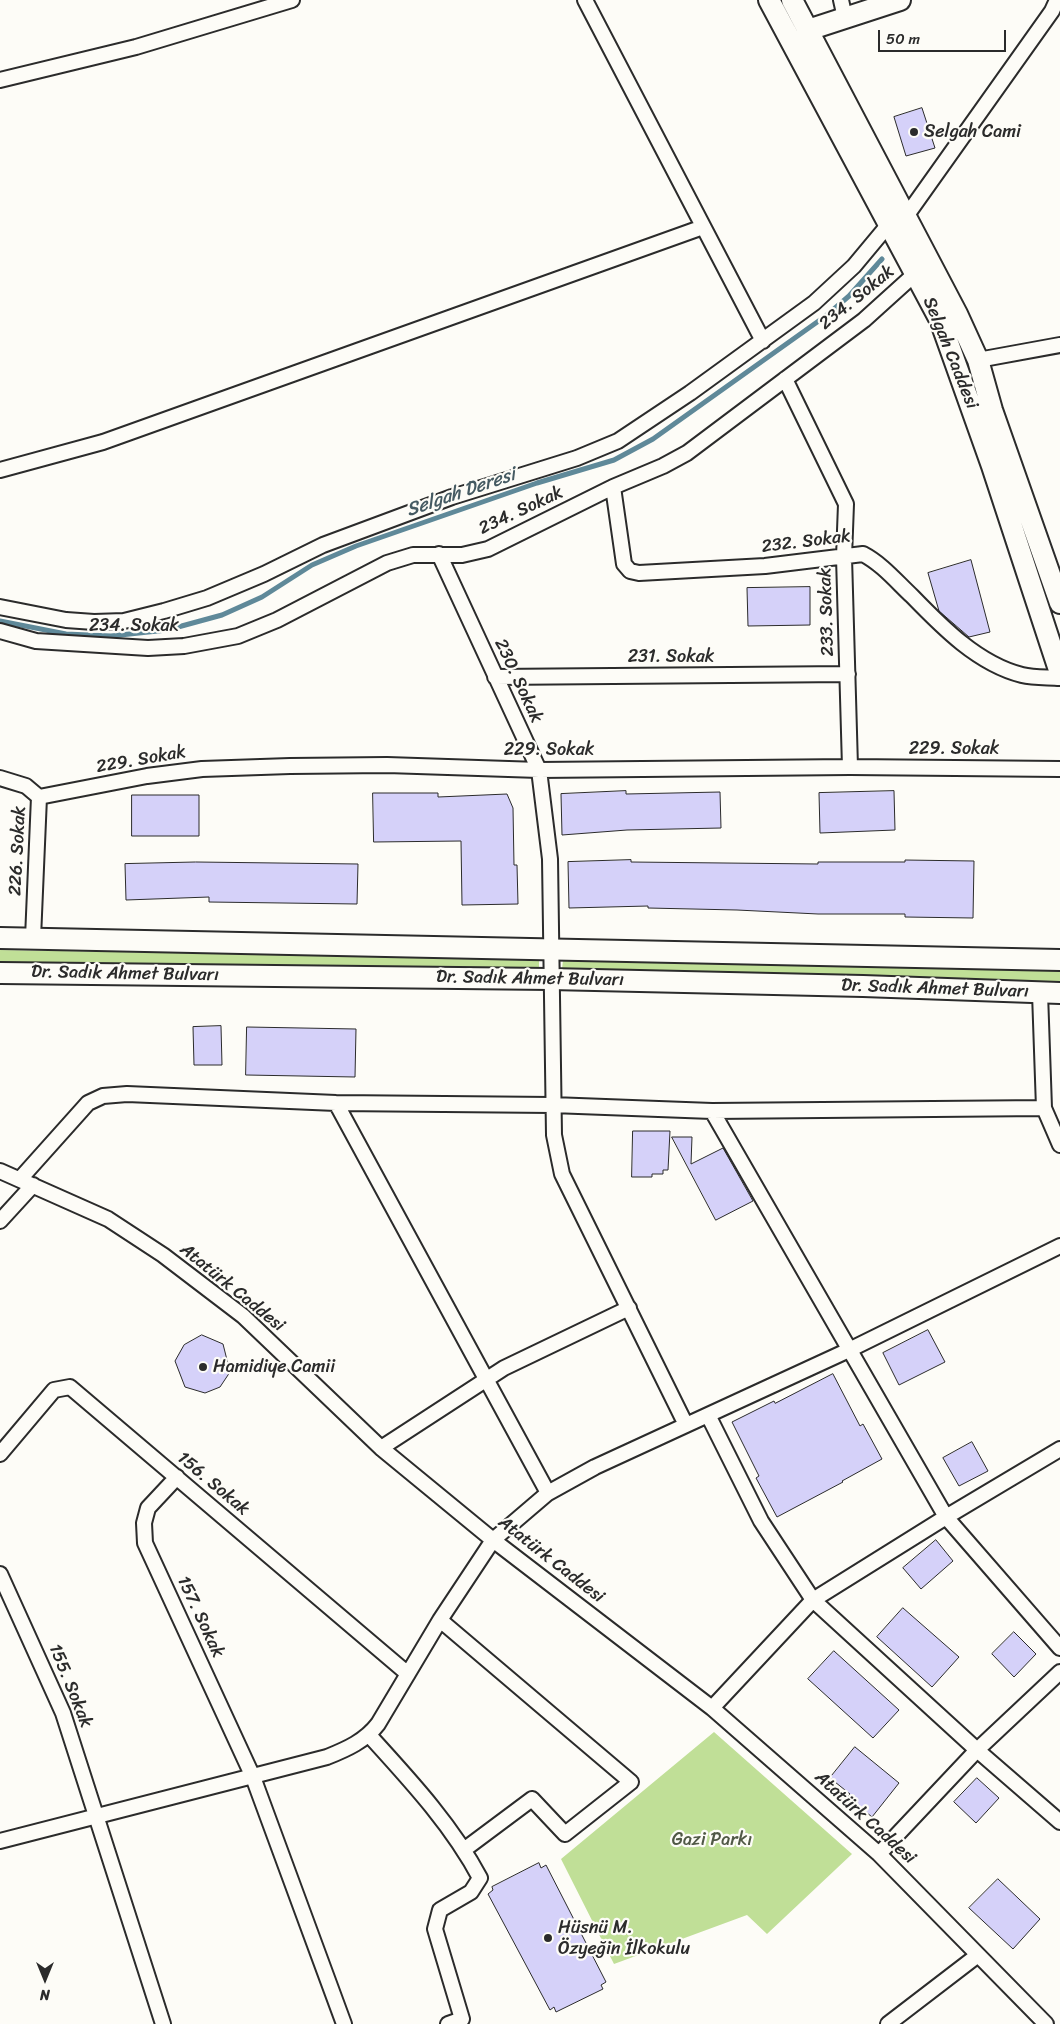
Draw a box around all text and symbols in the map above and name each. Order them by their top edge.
scale bar [880,20,1008,52]
text: 50 m [886,26,920,52]
place label: Selgah Cami [924,121,1021,143]
marker: Selgah Cami [908,126,920,138]
street label: 234. Sokak [815,261,899,335]
street label: Selgah Caddesi [918,294,982,412]
water label: Selgah Deresi [403,464,519,522]
street label: 234. Sokak [476,482,566,540]
street label: 232. Sokak [760,526,852,558]
street label: 233. Sokak [815,567,839,657]
street label: 234. Sokak [89,615,179,637]
street label: 230. Sokak [489,635,547,727]
street label: 231. Sokak [628,646,714,668]
street label: 229. Sokak [909,738,999,760]
street label: 229. Sokak [504,739,594,761]
street label: 229. Sokak [95,742,187,778]
street label: 226. Sokak [5,806,31,896]
street label: Dr. Sadık Ahmet Bulvarı [31,962,219,986]
street label: Dr. Sadık Ahmet Bulvarı [436,967,624,991]
street label: Dr. Sadık Ahmet Bulvarı [841,975,1029,1003]
street label: Atatürk Caddesi [175,1239,289,1337]
place label: Hamidiye Camii [213,1356,335,1378]
marker: Hamidiye Camii [197,1361,209,1373]
street label: 156. Sokak [172,1448,254,1520]
street label: Atatürk Caddesi [494,1512,608,1608]
street label: 157. Sokak [172,1573,228,1661]
street label: 155. Sokak [43,1641,97,1731]
street label: Atatürk Caddesi [810,1767,920,1869]
park label: Gazi Parkı [672,1829,752,1851]
place label: Hüsnü M. Özyeğin İlkokulu [558,1917,690,1960]
marker: Hüsnü M. Özyeğin İlkokulu [542,1932,554,1944]
north arrow [20,1954,70,2004]
text: N [40,1982,50,2007]

